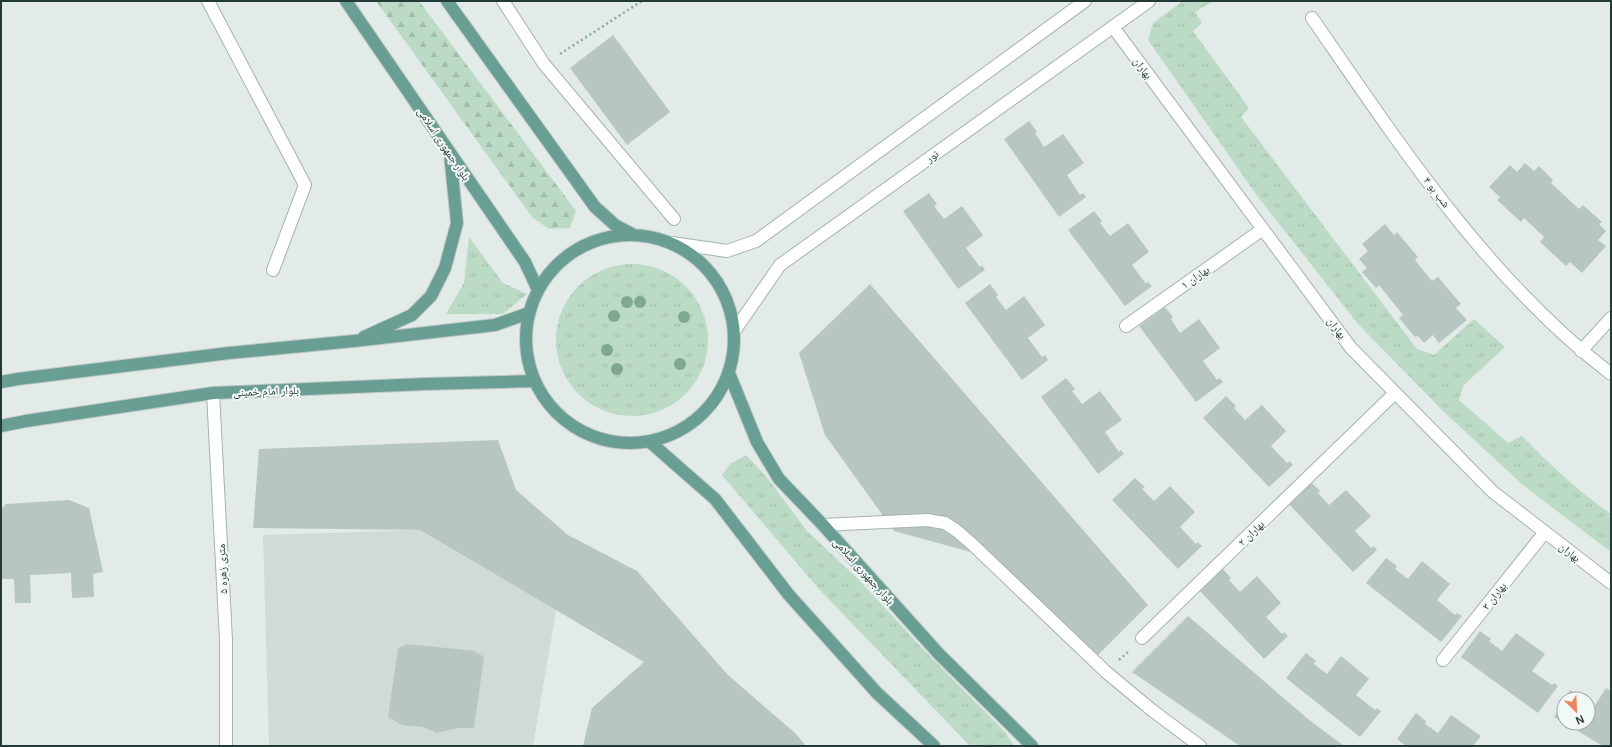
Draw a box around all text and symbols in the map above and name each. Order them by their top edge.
street label: بهاران [1130,55,1155,82]
street label: بلوار جمهوری اسلامی [414,105,473,183]
street label: نور [923,147,941,165]
street label: شب بو ۴ [1421,174,1453,210]
street label: بهاران ۱ [1179,263,1212,292]
street label: بهاران [1324,315,1349,342]
street label: بلوار امام خمینی [233,384,299,399]
street label: بهاران ۲ [1236,518,1267,549]
street label: بلوار جمهوری اسلامی [830,535,897,607]
street label: بهاران [1557,540,1583,565]
street label: ۵ متری زهره [215,544,230,594]
street label: بهاران ۳ [1480,580,1509,613]
north arrow [1556,691,1596,731]
text: N [1574,713,1586,727]

